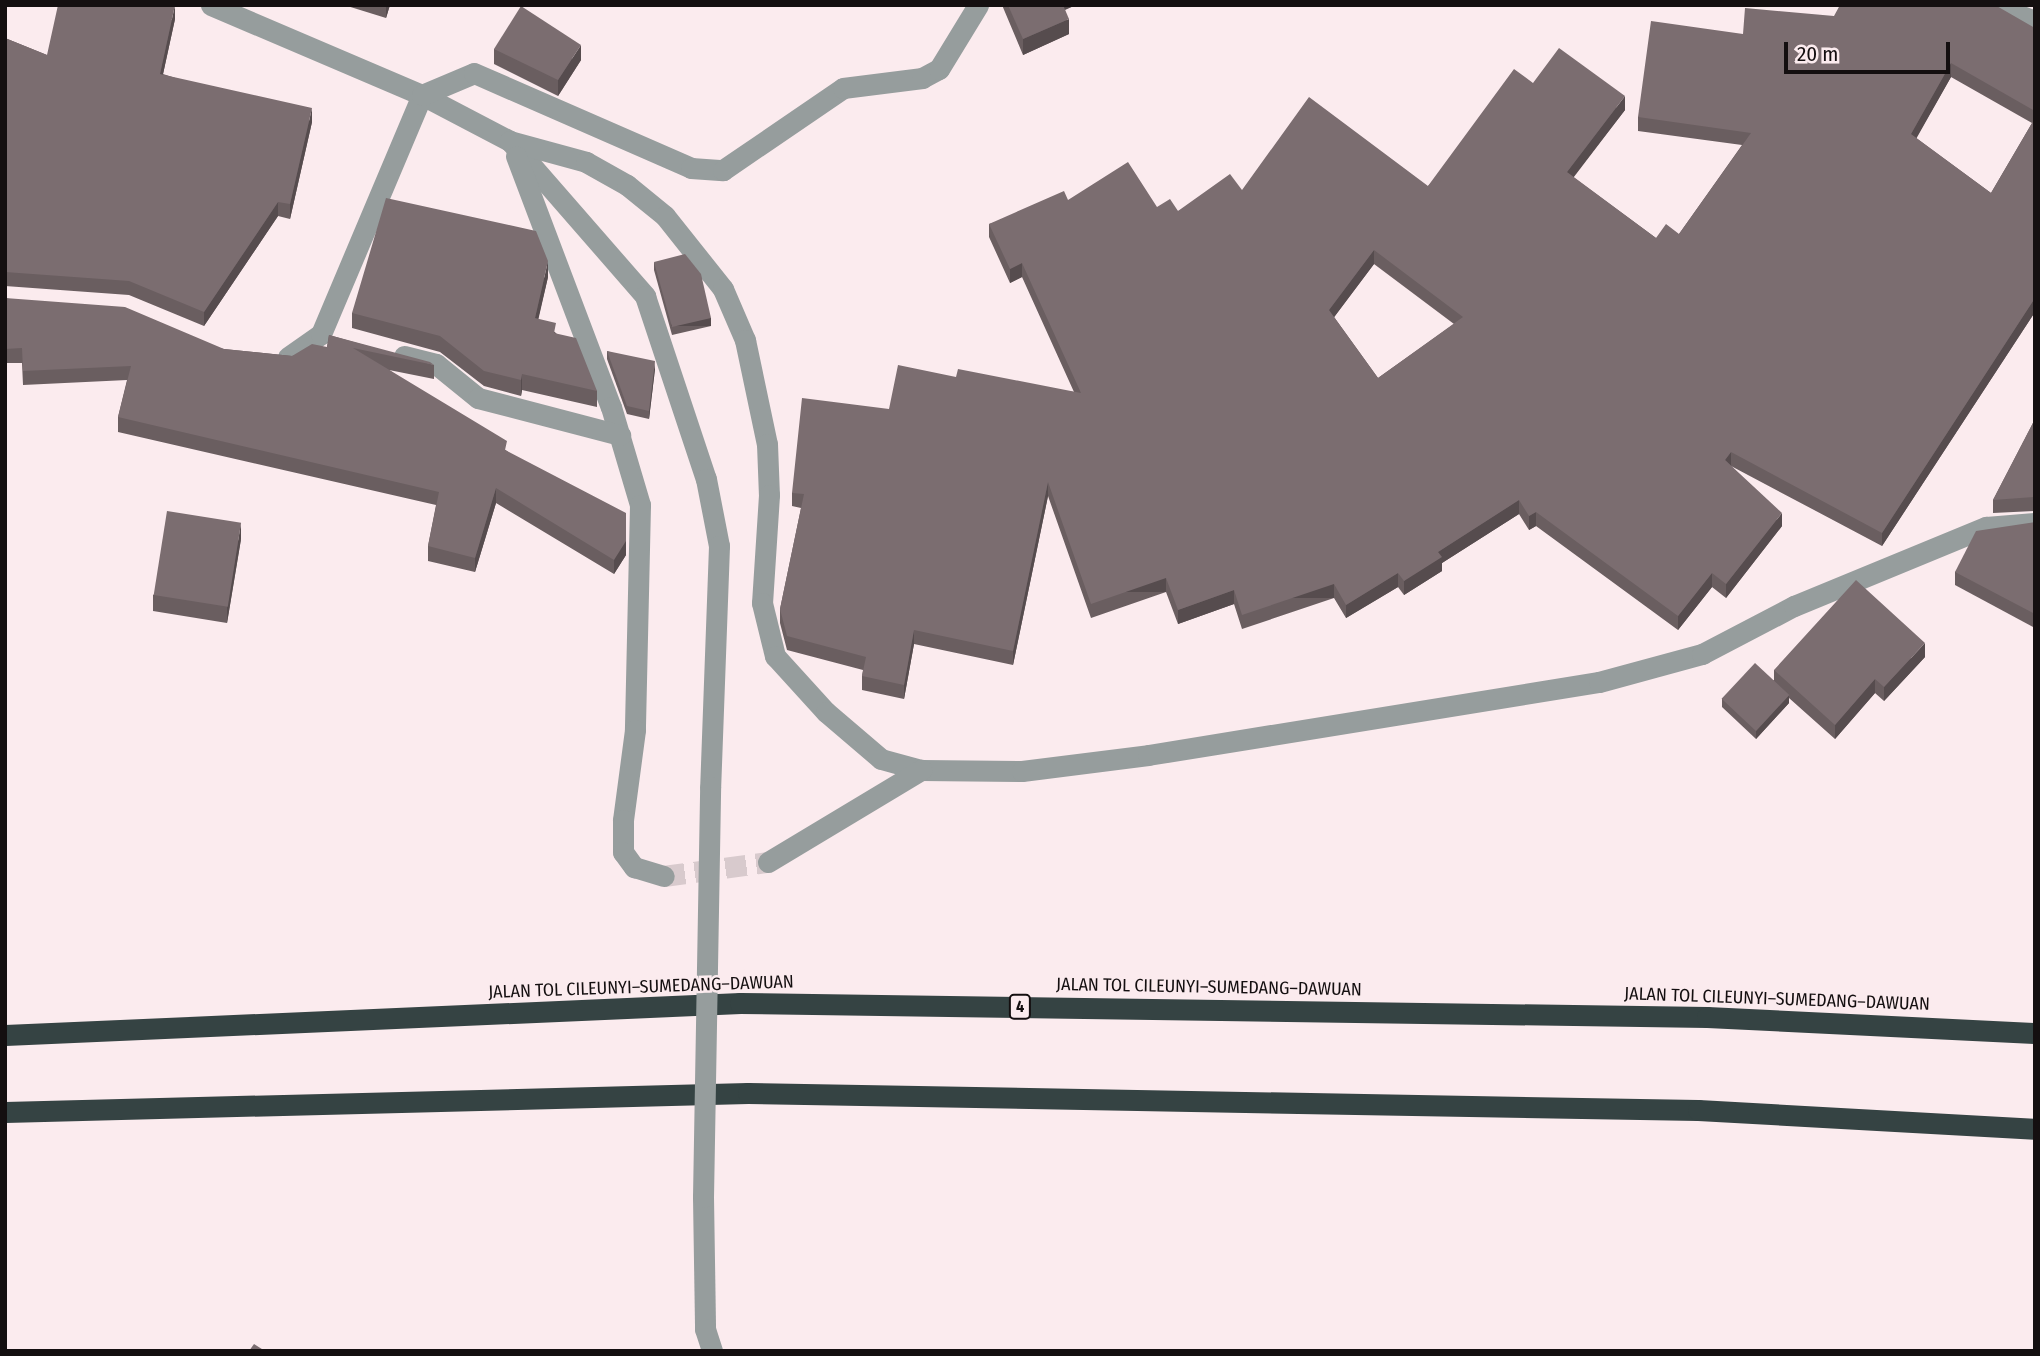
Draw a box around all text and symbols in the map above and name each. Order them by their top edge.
scale bar [1788,28,1954,72]
text: 20 m [1797,41,1838,67]
street label: JALAN TOL CILEUNYI–SUMEDANG–DAWUAN [488,971,794,1003]
street label: JALAN TOL CILEUNYI–SUMEDANG–DAWUAN [1056,974,1362,1000]
street label: JALAN TOL CILEUNYI–SUMEDANG–DAWUAN [1624,983,1930,1015]
road number: 4 [1008,995,1032,1020]

